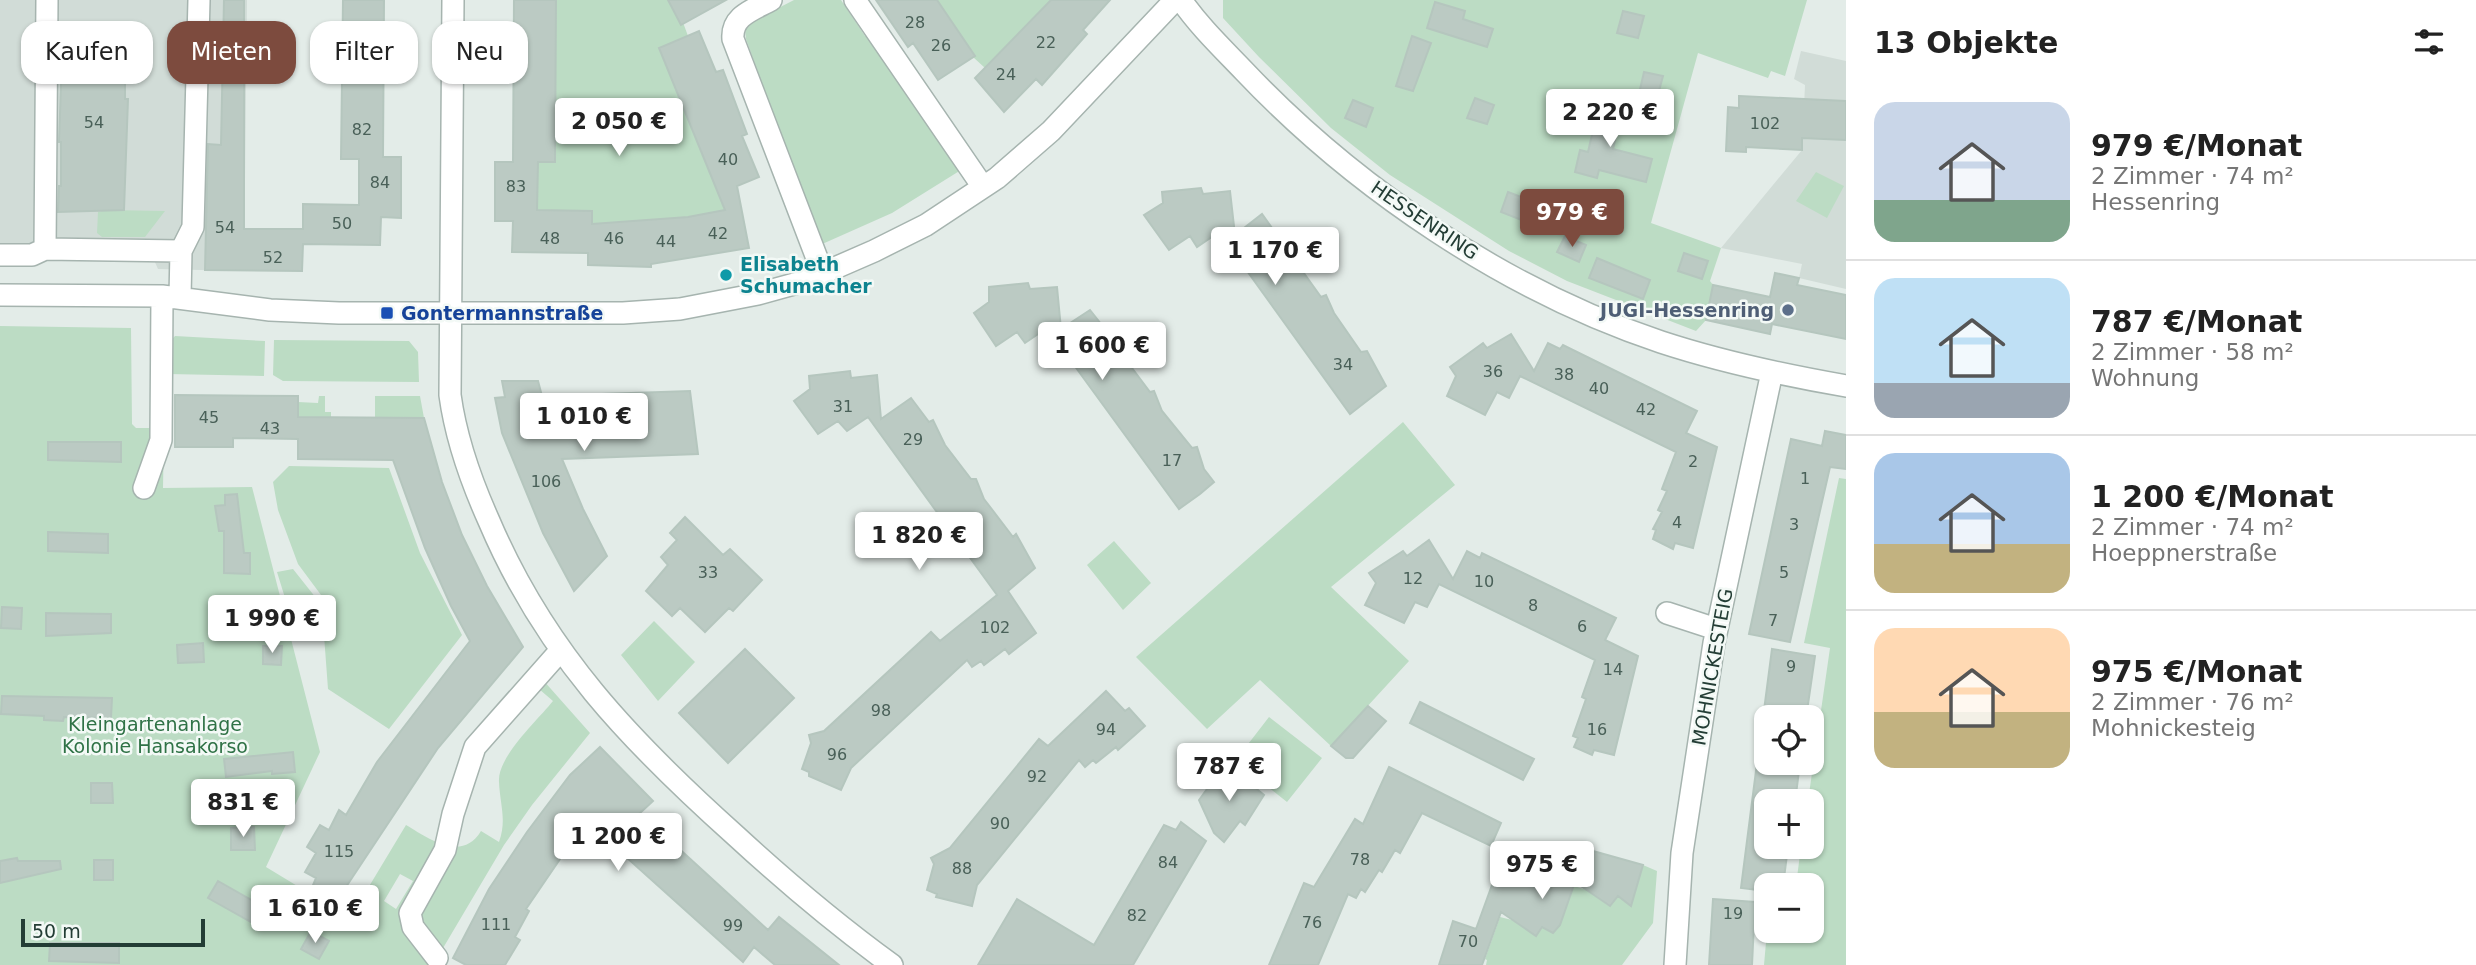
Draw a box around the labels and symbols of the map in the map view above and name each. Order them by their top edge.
house number: 28 [905,13,925,32]
house number: 22 [1036,33,1056,52]
house number: 26 [931,36,951,55]
house number: 24 [996,65,1016,84]
pin: 2 220 € [1545,90,1675,149]
pin: 2 050 € [554,99,684,158]
house number: 54 [84,113,104,132]
house number: 102 [1750,114,1780,133]
house number: 82 [352,120,372,139]
house number: 40 [718,150,738,169]
house number: 84 [370,173,390,192]
street label: HESSENRING [1367,176,1483,264]
house number: 83 [506,177,526,196]
pin: 979 € [1523,190,1621,249]
house number: 50 [332,214,352,233]
house number: 54 [215,218,235,237]
house number: 42 [708,224,728,243]
pin: 1 170 € [1210,228,1340,287]
house number: 48 [540,229,560,248]
house number: 46 [604,229,624,248]
house number: 44 [656,232,676,251]
house number: 52 [263,248,283,267]
place label: Elisabeth Schumacher [740,253,872,297]
marker: Elisabeth Schumacher [718,267,734,283]
place label: JUGI-Hessenring [1598,299,1774,321]
place label: Gontermannstraße [401,302,603,324]
marker: JUGI-Hessenring [1780,302,1796,318]
marker: Gontermannstraße [379,305,395,321]
pin: 1 600 € [1037,322,1167,382]
house number: 34 [1333,355,1353,374]
house number: 36 [1483,362,1503,381]
house number: 38 [1554,365,1574,384]
house number: 40 [1589,379,1609,398]
pin: 1 010 € [519,393,649,453]
house number: 31 [833,397,853,416]
house number: 42 [1636,400,1656,419]
house number: 45 [199,408,219,427]
house number: 43 [260,419,280,438]
house number: 29 [903,430,923,449]
house number: 17 [1162,451,1182,470]
house number: 2 [1688,452,1698,471]
house number: 1 [1800,469,1810,488]
house number: 106 [531,472,561,491]
pin: 1 820 € [854,512,984,572]
house number: 4 [1672,513,1682,532]
house number: 3 [1789,515,1799,534]
house number: 33 [698,563,718,582]
house number: 5 [1779,563,1789,582]
house number: 12 [1403,569,1423,588]
house number: 10 [1474,572,1494,591]
street label: MOHNICKESTEIG [1687,587,1737,747]
pin: 1 990 € [207,596,337,655]
house number: 8 [1528,596,1538,615]
house number: 7 [1768,611,1778,630]
house number: 6 [1577,617,1587,636]
house number: 102 [980,618,1010,637]
house number: 9 [1786,657,1796,676]
house number: 14 [1603,660,1623,679]
house number: 98 [871,701,891,720]
park label: Kleingartenanlage Kolonie Hansakorso [62,713,248,757]
house number: 94 [1096,720,1116,739]
house number: 16 [1587,720,1607,739]
pin: 787 € [1180,744,1278,803]
house number: 96 [827,745,847,764]
house number: 92 [1027,767,1047,786]
pin: 831 € [194,780,292,839]
pin: 1 200 € [553,814,683,873]
house number: 90 [990,814,1010,833]
house number: 115 [324,842,354,861]
pin: 975 € [1493,842,1591,901]
house number: 78 [1350,850,1370,869]
house number: 84 [1158,853,1178,872]
house number: 88 [952,859,972,878]
pin: 1 610 € [250,886,380,945]
house number: 19 [1723,904,1743,923]
house number: 82 [1127,906,1147,925]
house number: 76 [1302,913,1322,932]
house number: 111 [481,915,511,934]
scale bar [21,916,205,948]
house number: 99 [723,916,743,935]
house number: 70 [1458,932,1478,951]

